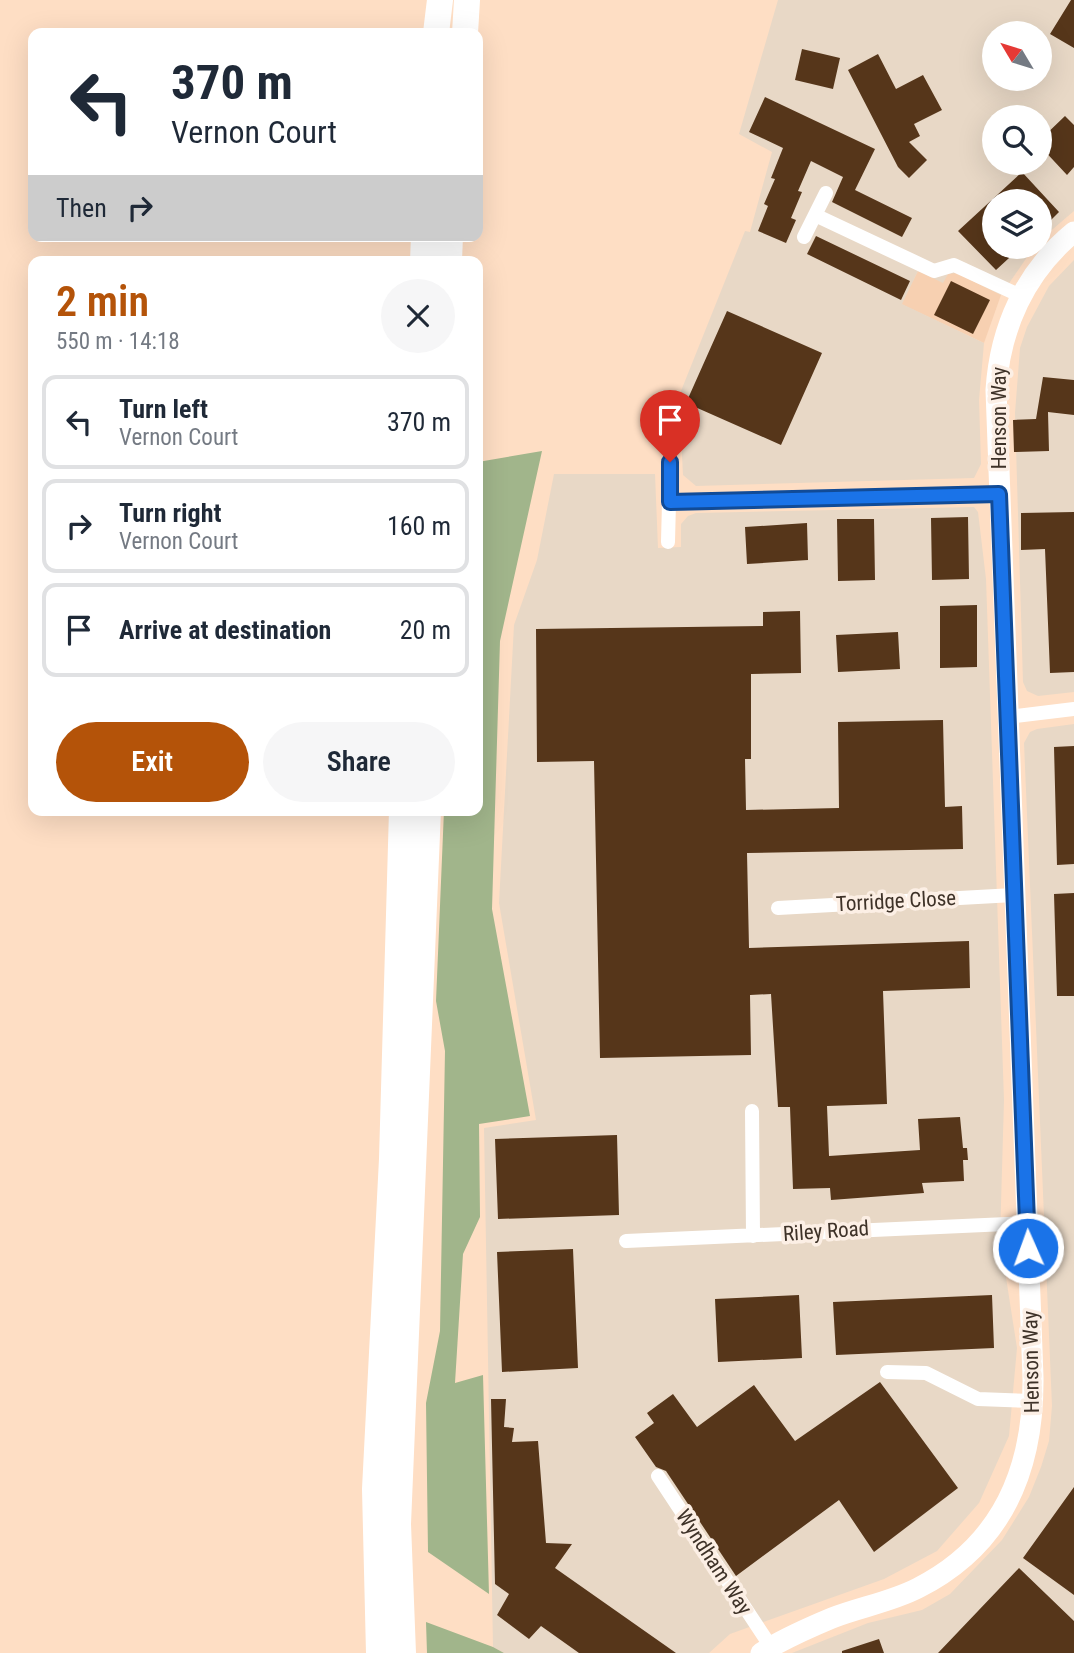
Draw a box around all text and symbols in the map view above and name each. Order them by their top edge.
north arrow [982,21,1052,91]
map controls [982,21,1052,259]
text: 370 m [171,54,293,111]
icon: left [56,56,147,147]
button: search [982,105,1052,175]
text: Vernon Court [171,113,337,151]
icon: right [121,189,159,227]
button: layers [982,189,1052,259]
text: Then [56,193,107,223]
text: 2 min [56,277,149,326]
button: close [381,279,455,353]
text: 550 m · 14:18 [56,328,180,355]
street label: Henson Way [987,367,1011,469]
pin [640,390,700,462]
text: Turn left [119,394,208,424]
icon: arrive [651,401,689,439]
icon: left [60,403,98,441]
text: 370 m [387,407,451,437]
text: Vernon Court [119,424,238,451]
text: Turn right [119,498,221,528]
icon: right [60,507,98,545]
text: 160 m [387,511,451,541]
text: Vernon Court [119,528,238,555]
icon: arrive [60,611,98,649]
text: Arrive at destination [119,615,331,645]
text: 20 m [400,615,451,645]
button: Exit [56,722,249,802]
button: Share [263,722,455,802]
street label: Torridge Close [835,886,957,916]
position arrow [991,1211,1065,1285]
street label: Riley Road [782,1216,870,1246]
street label: Henson Way [1018,1310,1044,1413]
street label: Wyndham Way [671,1505,757,1619]

